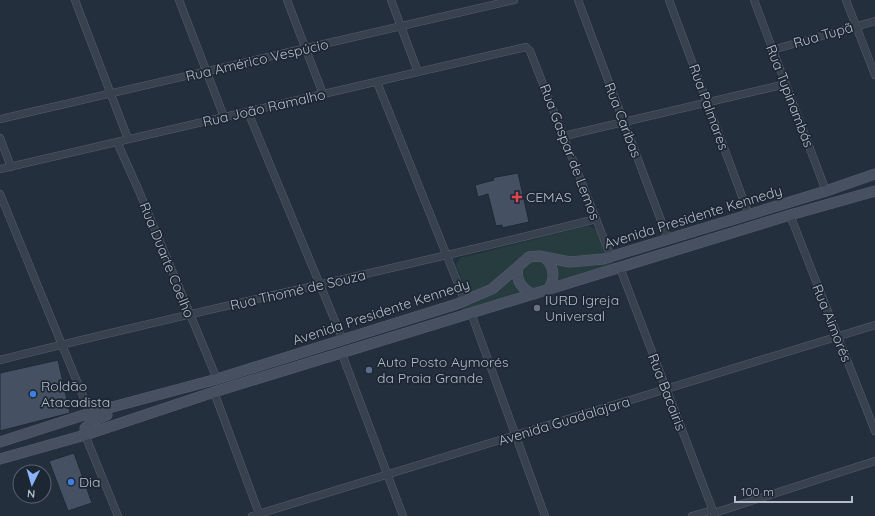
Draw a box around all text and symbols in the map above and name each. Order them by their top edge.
street label: Rua Tupã [791,18,855,52]
street label: Rua Américo Vespúcio [184,35,330,85]
street label: Rua Tupinambás [762,42,818,150]
street label: Rua Palmares [685,61,733,153]
street label: Rua Caribas [600,80,646,160]
street label: Rua Gaspar de Lemos [536,82,604,222]
street label: Rua João Ramalho [201,85,327,131]
street label: Avenida Presidente Kennedy [602,181,784,253]
place label: CEMAS [526,188,572,206]
marker: CEMAS [511,191,523,203]
street label: Rua Duarte Coelho [136,200,198,320]
street label: Rua Thomé de Souza [228,266,368,314]
street label: Avenida Presidente Kennedy [290,275,472,349]
street label: Rua Aimorés [808,281,856,365]
place label: IURD Igreja Universal [545,291,619,325]
marker: IURD Igreja Universal [532,303,542,313]
street label: Rua Bacairis [644,351,690,433]
place label: Auto Posto Aymorés da Praia Grande [377,353,508,387]
marker: Auto Posto Aymorés da Praia Grande [364,365,374,375]
place label: Roldão Atacadista [41,377,110,411]
marker: Roldão Atacadista [28,389,38,399]
street label: Avenida Guadalajara [496,392,632,450]
north arrow [12,464,52,504]
place label: Dia [79,473,101,491]
marker: Dia [66,477,76,487]
scale bar [735,478,852,504]
text: 100 m [741,484,774,499]
text: N [26,487,36,501]

